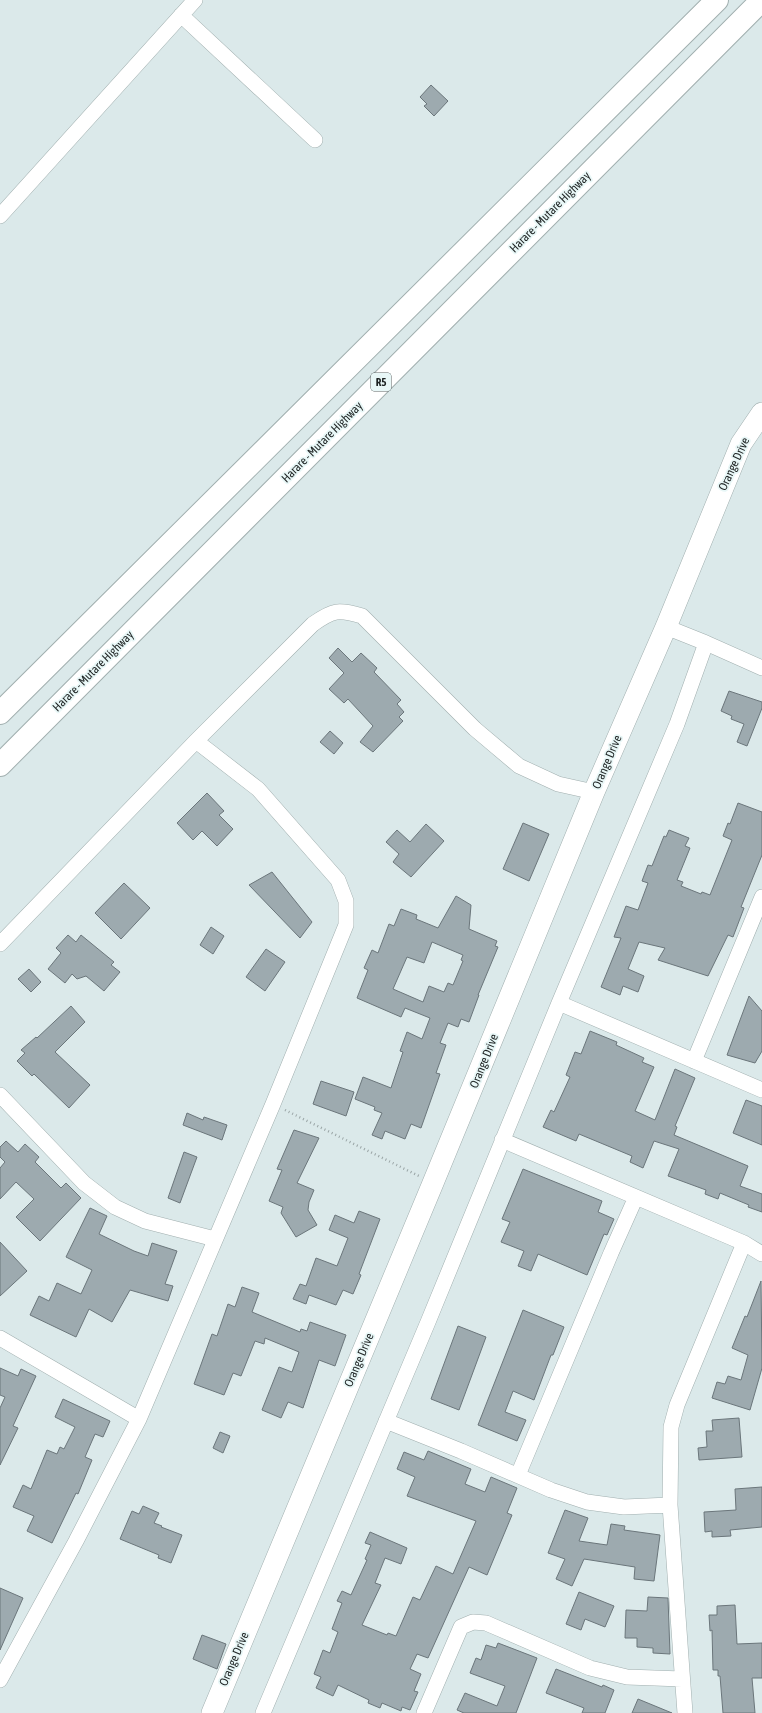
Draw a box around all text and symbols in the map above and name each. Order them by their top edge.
street label: Harare - Mutare Highway [507,169,593,255]
road number: R5 [371,373,391,391]
street label: Harare - Mutare Highway [279,399,365,485]
street label: Orange Drive [716,435,752,493]
street label: Harare - Mutare Highway [50,628,136,714]
street label: Orange Drive [589,733,625,791]
street label: Orange Drive [467,1032,501,1090]
street label: Orange Drive [341,1331,377,1389]
street label: Orange Drive [216,1630,252,1688]

